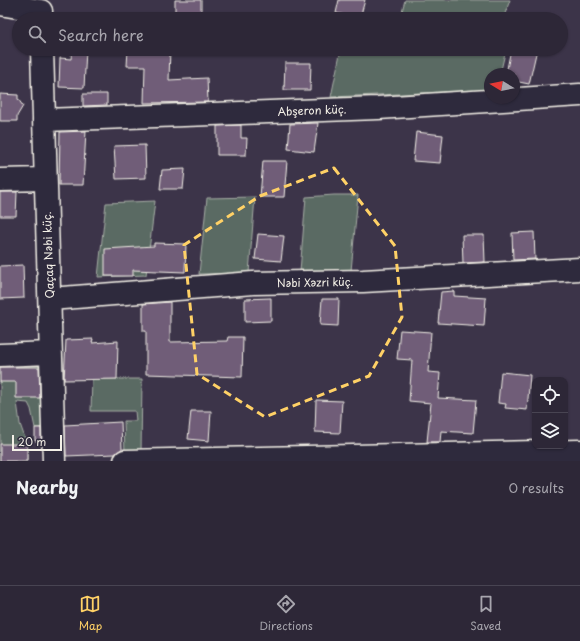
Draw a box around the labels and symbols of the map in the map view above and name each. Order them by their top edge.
north arrow [484,68,520,104]
street label: Abşeron küç. [277,100,347,120]
street label: Qaçaq Nəbi küç. [38,211,58,299]
street label: Nəbi Xəzri küç. [277,273,354,291]
scale bar [12,433,62,452]

